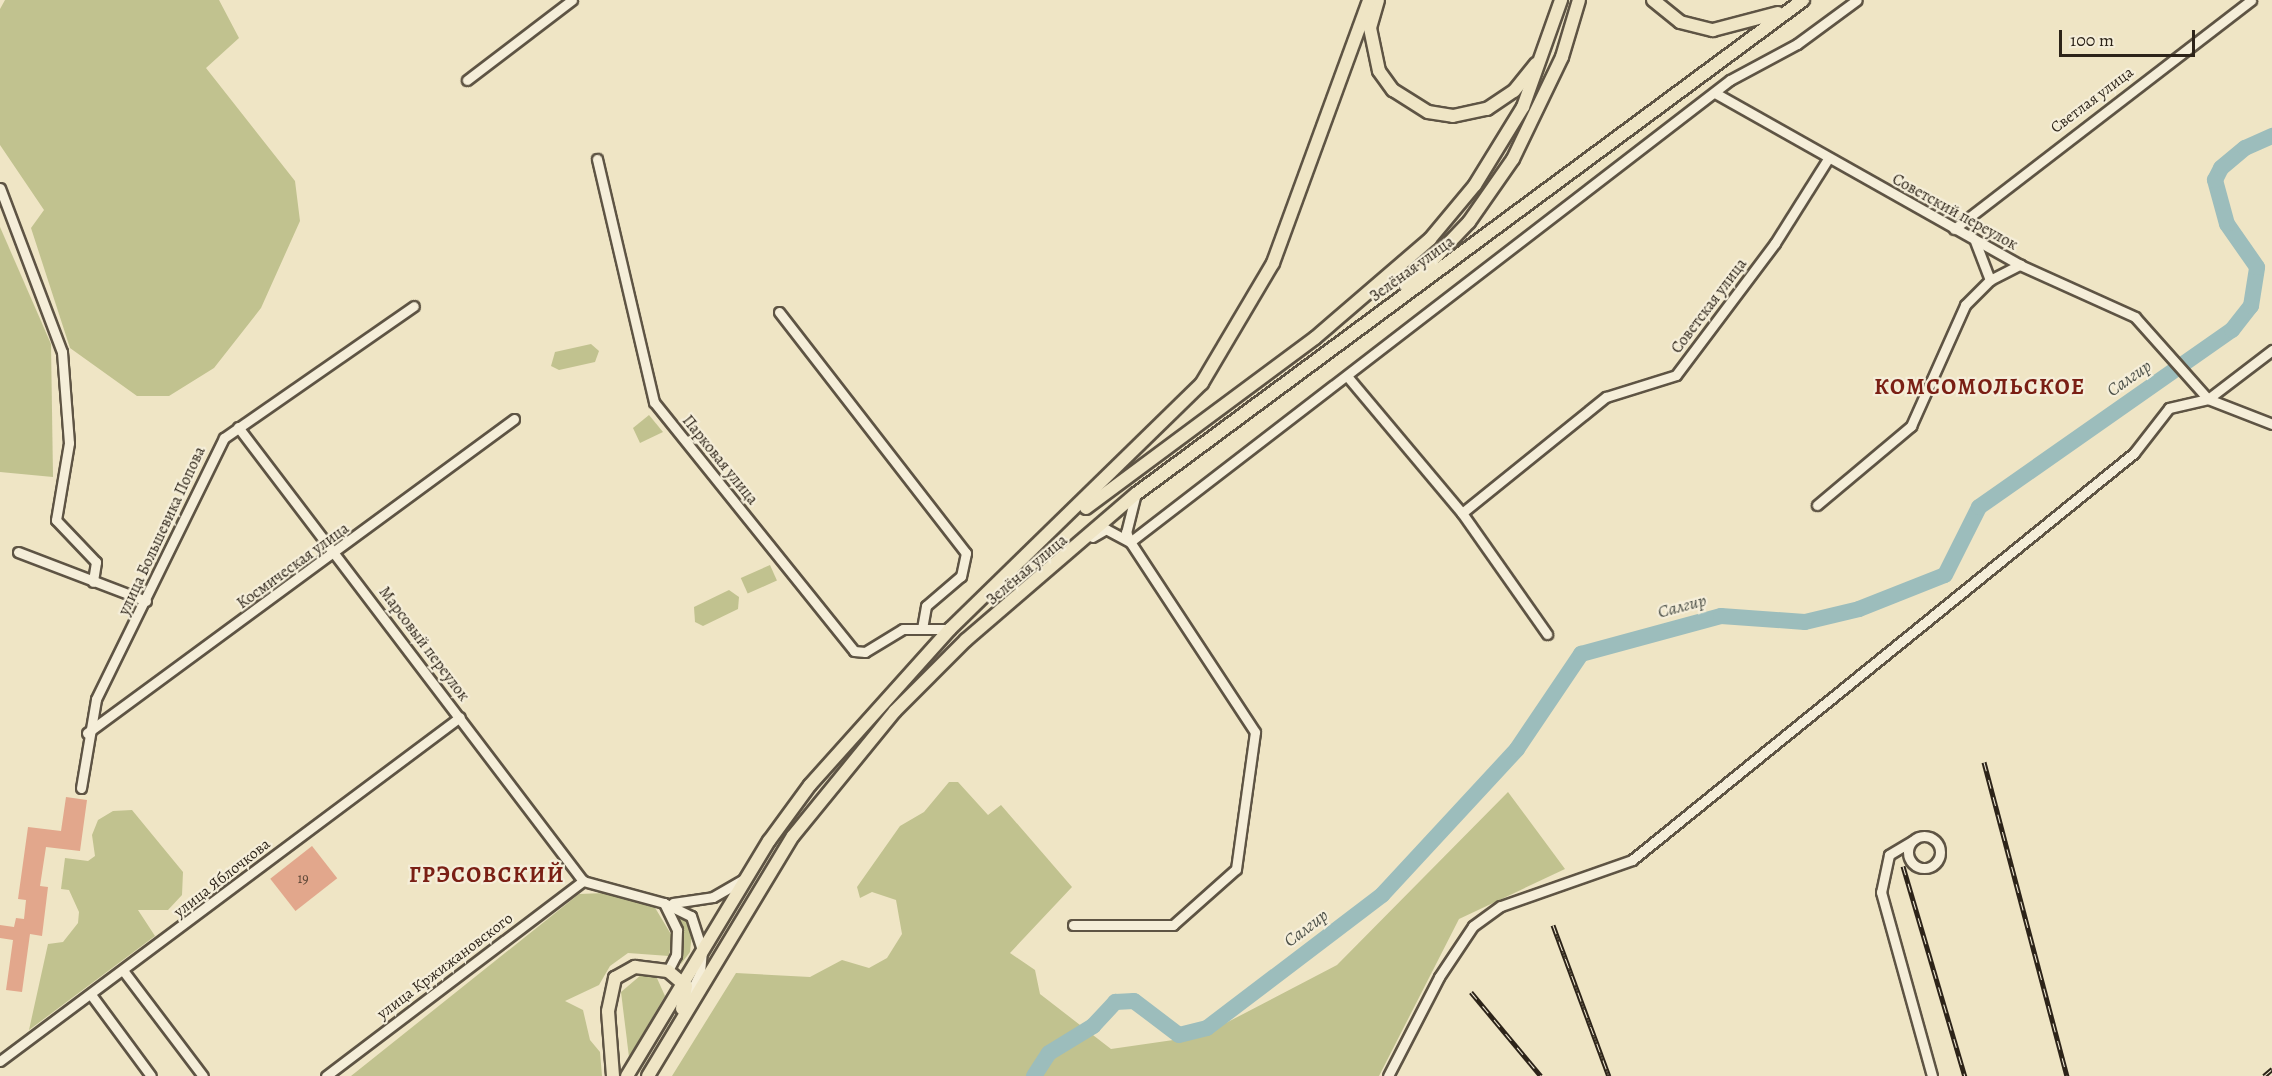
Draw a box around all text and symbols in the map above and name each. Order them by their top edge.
scale bar [2062,18,2198,56]
text: 100 m [2070,28,2114,52]
street label: Светлая улица [2047,63,2137,137]
street label: Советский переулок [1889,170,2021,254]
street label: Зелёная улица [1366,232,1458,306]
street label: Советская улица [1667,255,1751,357]
water label: Салгир [2102,355,2156,401]
district label: КОМСОМОЛЬСКОЕ [1874,375,2086,401]
street label: Парковая улица [678,411,762,509]
street label: улица Большевика Попова [114,444,210,618]
street label: Космическая улица [233,519,353,613]
street label: Зелёная улица [983,531,1071,609]
street label: Марсовый переулок [375,583,473,705]
water label: Салгир [1655,589,1709,623]
street label: улица Яблочкова [170,834,274,922]
district label: ГРЭСОВСКИЙ [409,863,565,889]
house number: 19 [297,871,309,887]
water label: Салгир [1280,904,1332,952]
street label: улица Кржижановского [373,909,517,1023]

